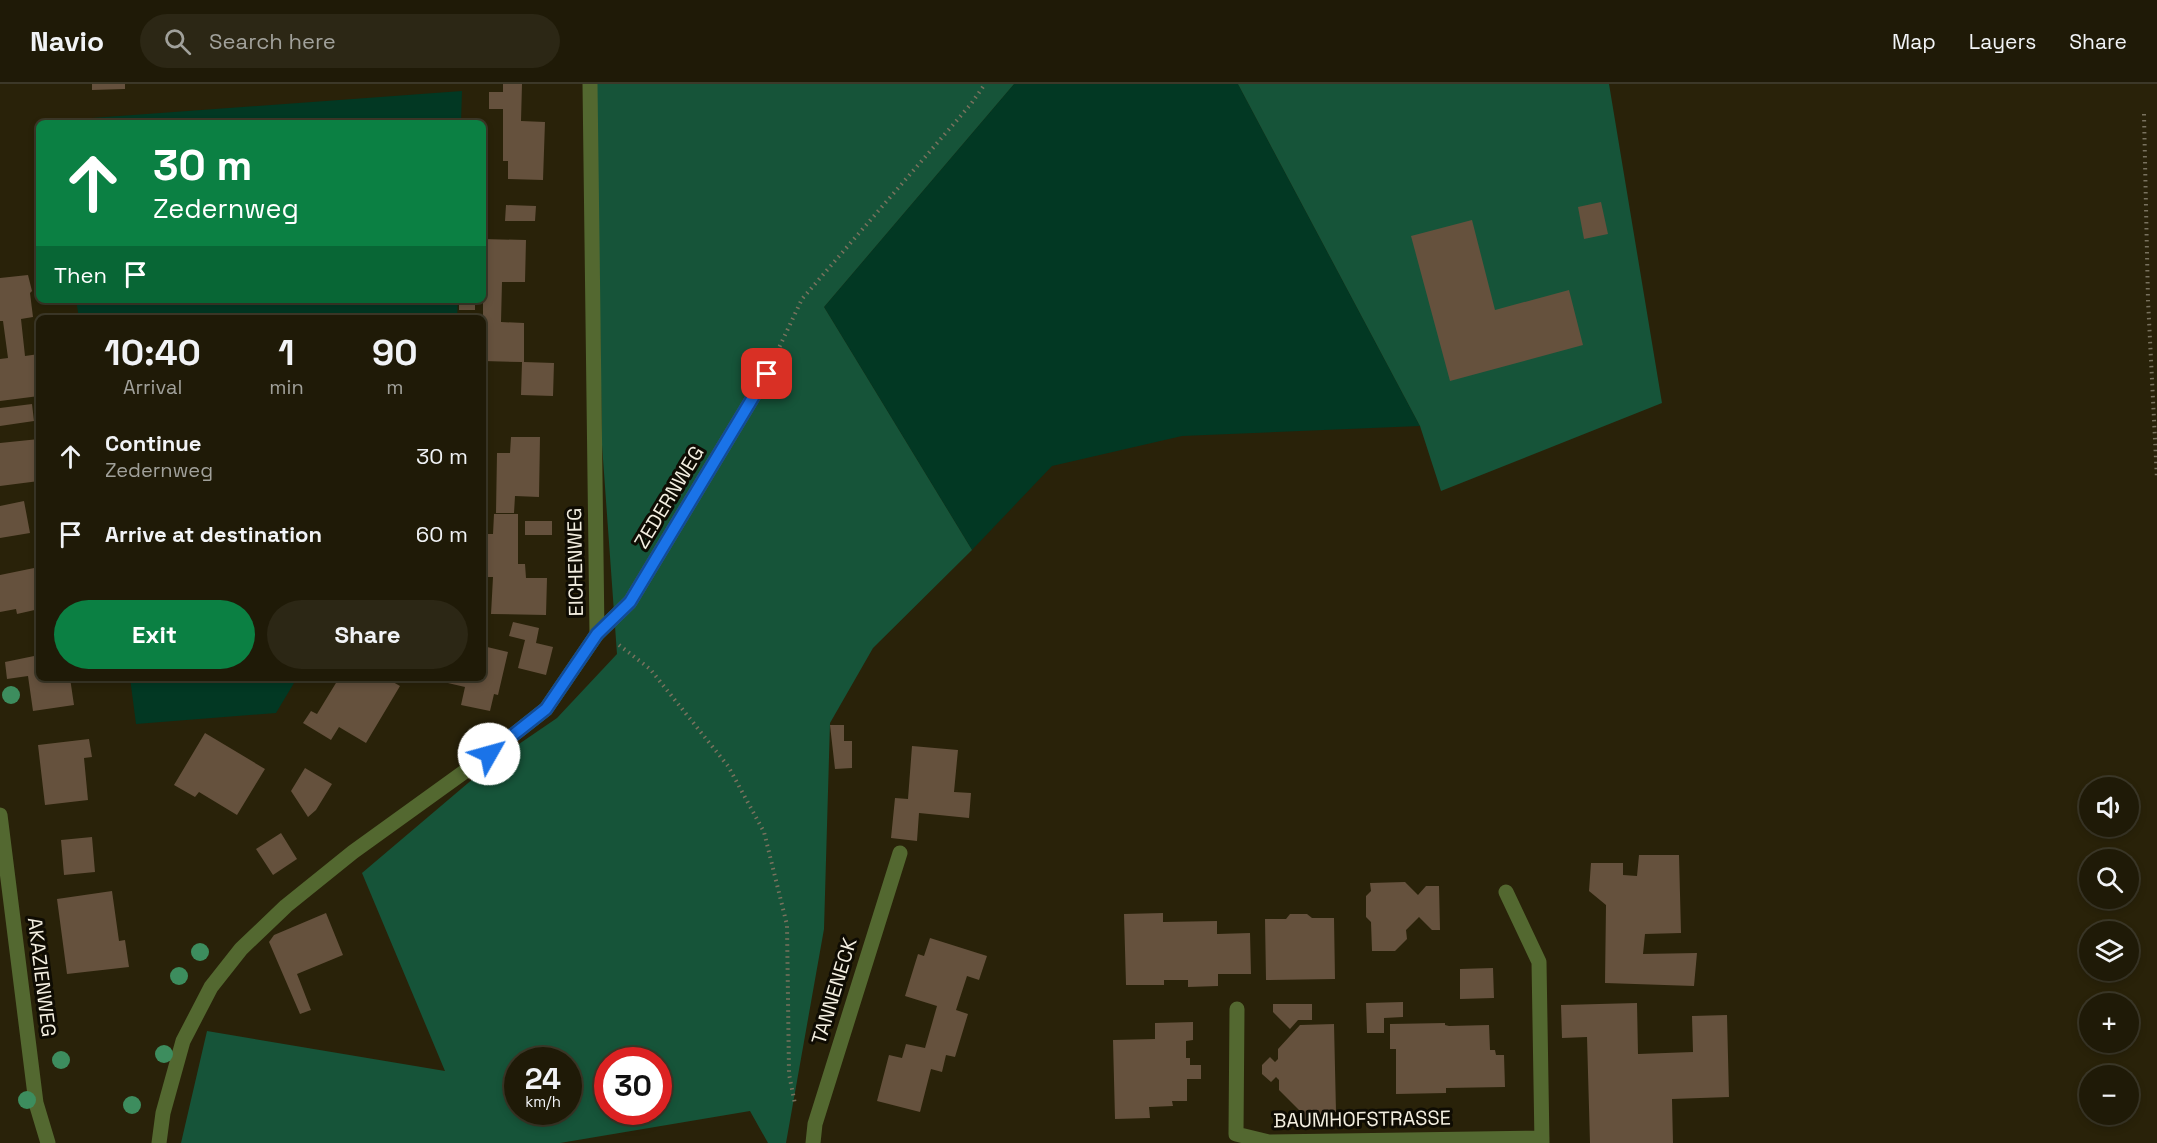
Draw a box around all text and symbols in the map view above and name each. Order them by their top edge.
search box [140,14,560,68]
text: Navio [30,23,104,59]
icon: search [161,25,194,58]
text: Search here [209,27,336,55]
text: Map [1892,28,1936,55]
text: Layers [1969,28,2036,55]
text: Share [2069,28,2127,55]
text: 30 m [153,139,252,192]
icon: ahead [54,144,132,222]
text: Zedernweg [153,191,299,226]
icon: arrive [119,258,152,291]
text: Then [54,261,107,289]
text: 10:40 [104,330,201,376]
text: 1 [278,330,295,376]
text: 90 [372,330,418,376]
pin [741,348,792,399]
icon: arrive [750,357,783,390]
text: Arrival [123,374,182,400]
text: min [269,374,304,400]
text: m [386,374,403,400]
text: Continue [105,429,201,457]
icon: ahead [54,440,87,473]
street label: ZEDERNWEG [628,441,710,553]
text: 30 m [416,442,468,470]
text: Zedernweg [105,457,213,483]
street label: EICHENWEG [561,507,589,617]
icon: arrive [54,518,87,551]
text: Arrive at destination [105,520,322,548]
text: 60 m [416,520,468,548]
button: Exit [54,600,255,669]
button: Share [267,600,468,669]
position arrow [457,722,521,786]
map controls [2079,777,2139,1125]
button: sound [2079,777,2139,837]
button: search [2079,849,2139,909]
street label: AKAZIENWEG [22,916,62,1038]
button: layers [2079,921,2139,981]
street label: TANNENECK [805,934,863,1048]
button: + [2079,993,2139,1053]
speed limit sign: 30 [594,1047,672,1125]
text: 24 [525,1059,561,1098]
button: − [2079,1065,2139,1125]
text: km/h [525,1092,561,1111]
street label: BAUMHOFSTRASSE [1273,1104,1451,1134]

